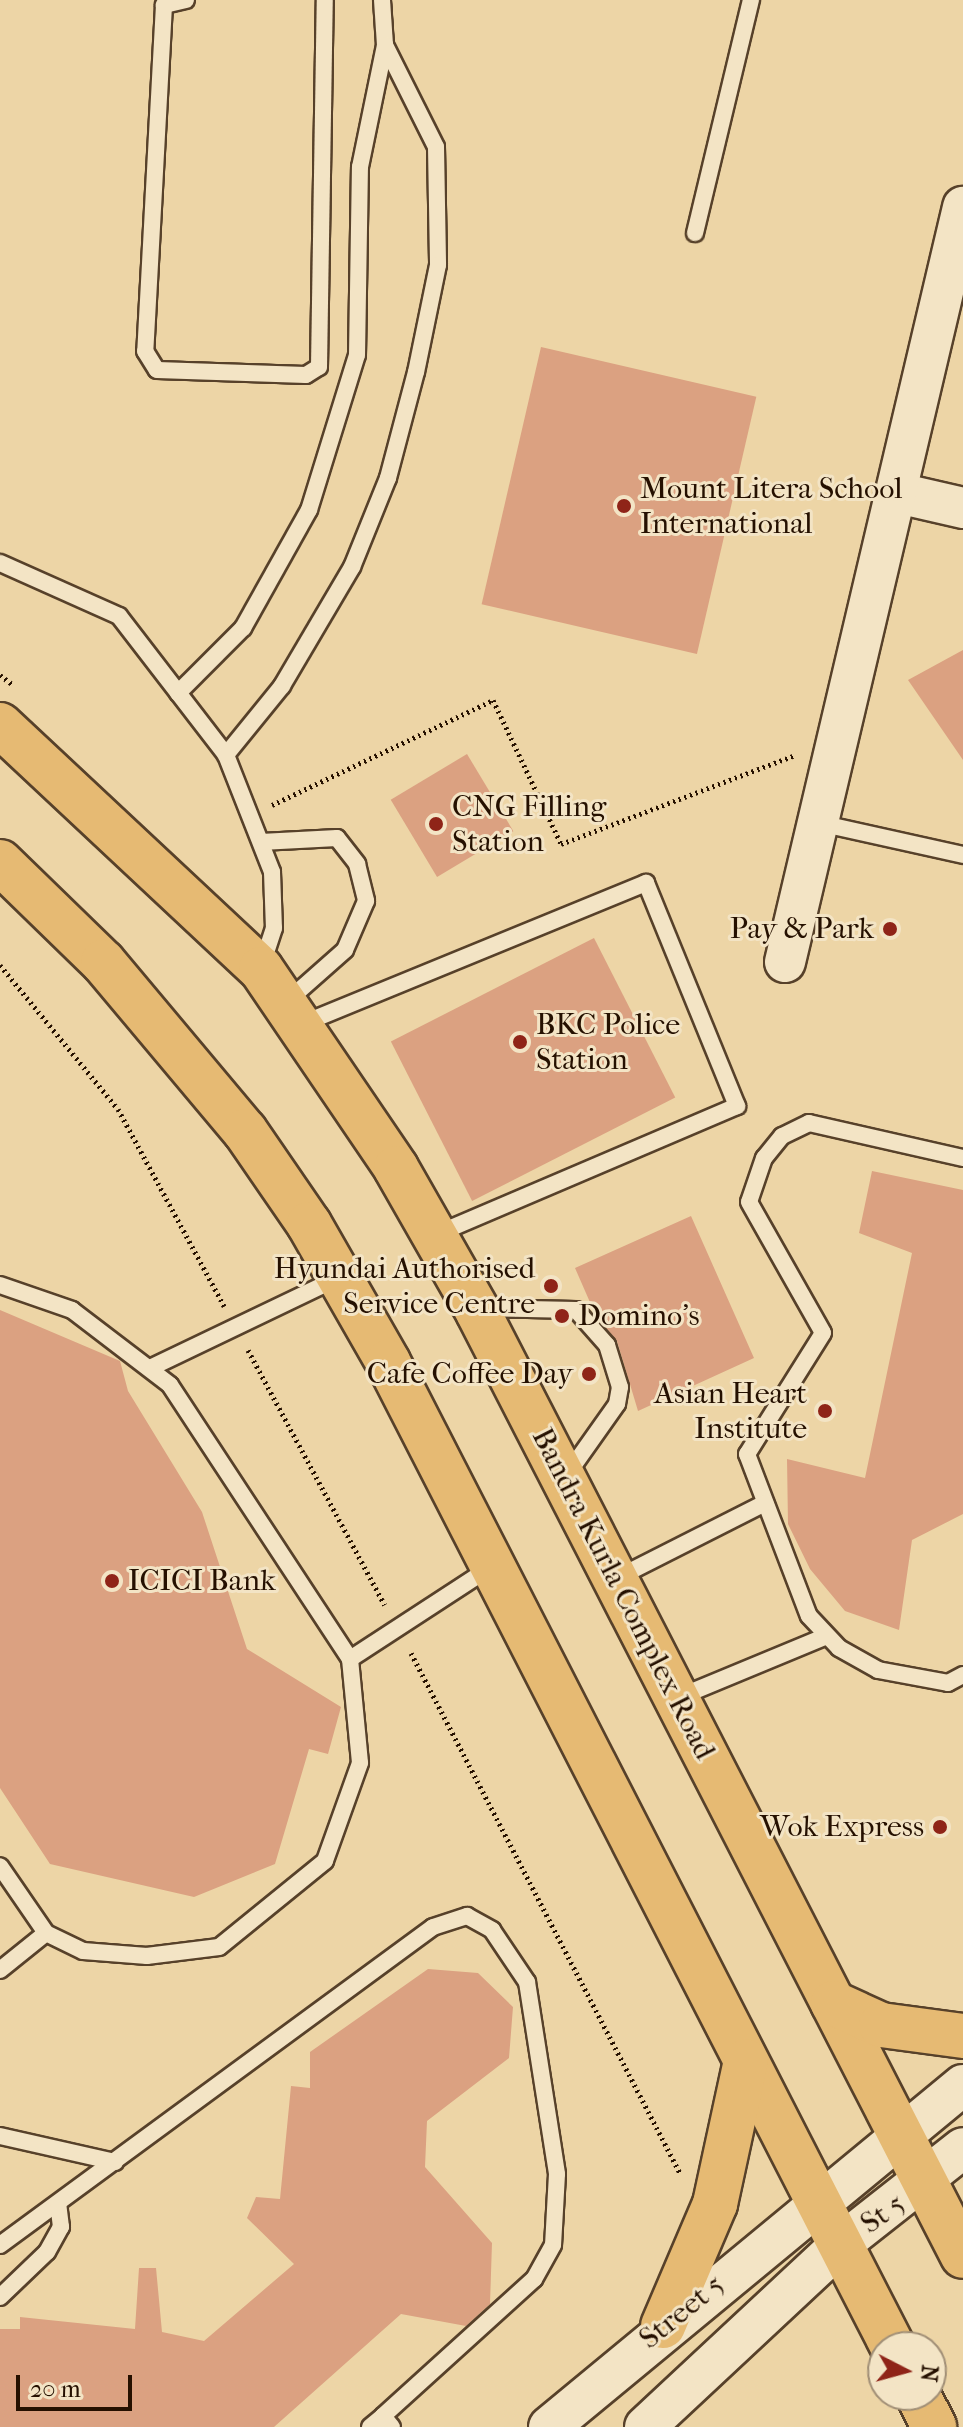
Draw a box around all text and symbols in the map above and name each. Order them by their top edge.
place label: Mount Litera School International [640,471,902,542]
marker: Mount Litera School International [615,497,633,515]
place label: CNG Filling Station [452,789,606,860]
marker: CNG Filling Station [427,815,445,833]
place label: Pay & Park [730,911,874,947]
marker: Pay & Park [881,920,899,938]
place label: BKC Police Station [536,1007,680,1078]
marker: BKC Police Station [511,1033,529,1051]
place label: Hyundai Authorised Service Centre [274,1251,535,1322]
marker: Hyundai Authorised Service Centre [542,1277,560,1295]
place label: Domino's [578,1298,700,1334]
marker: Domino's [553,1307,571,1325]
place label: Cafe Coffee Day [367,1356,573,1392]
marker: Cafe Coffee Day [580,1365,598,1383]
place label: Asian Heart Institute [654,1376,807,1446]
marker: Asian Heart Institute [814,1400,836,1422]
street label: Bandra Kurla Complex Road [524,1422,722,1766]
place label: ICICI Bank [128,1563,276,1599]
marker: ICICI Bank [103,1572,121,1590]
place label: Wok Express [760,1809,924,1845]
marker: Wok Express [931,1818,949,1836]
street label: St 5 [854,2186,912,2242]
street label: Street 5 [632,2267,732,2357]
north arrow [867,2331,947,2411]
scale bar [20,2359,136,2409]
text: N [915,2364,943,2383]
text: 20 m [30,2375,81,2403]

